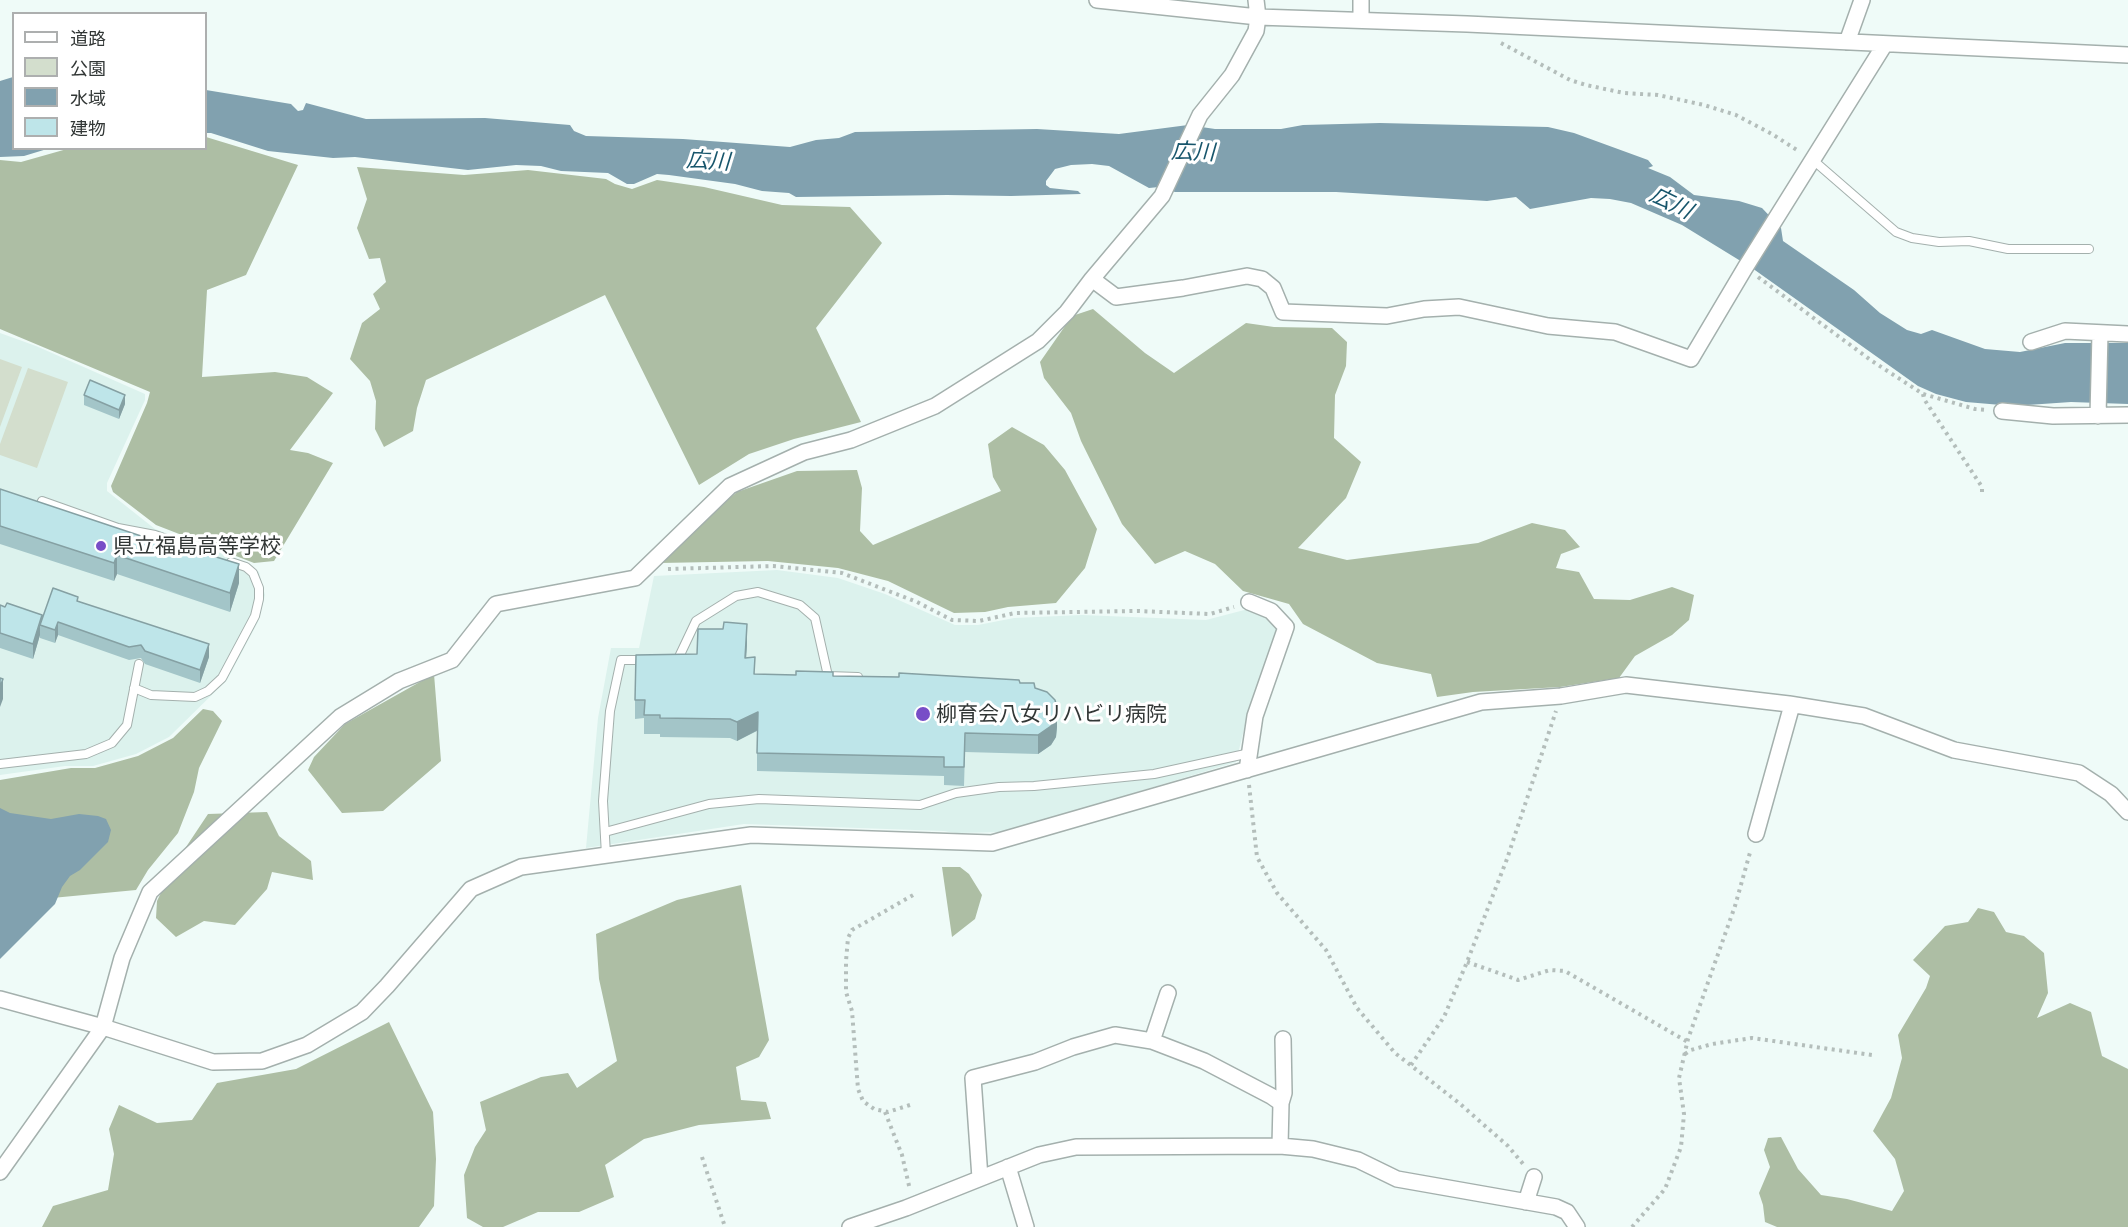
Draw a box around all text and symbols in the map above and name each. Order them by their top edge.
legend [12,12,207,150]
text: 道路 [70,27,106,49]
text: 公園 [70,57,106,79]
text: 水域 [70,87,106,109]
text: 建物 [70,117,106,139]
water label: 広川 [1171,138,1215,166]
water label: 広川 [685,147,731,175]
water label: 広川 [1645,181,1697,225]
place label: 県立福島高等学校 [113,533,281,559]
marker: 県立福島高等学校 [94,539,108,553]
place label: 柳育会八女リハビリ病院 [936,701,1167,727]
marker: 柳育会八女リハビリ病院 [914,705,932,723]

